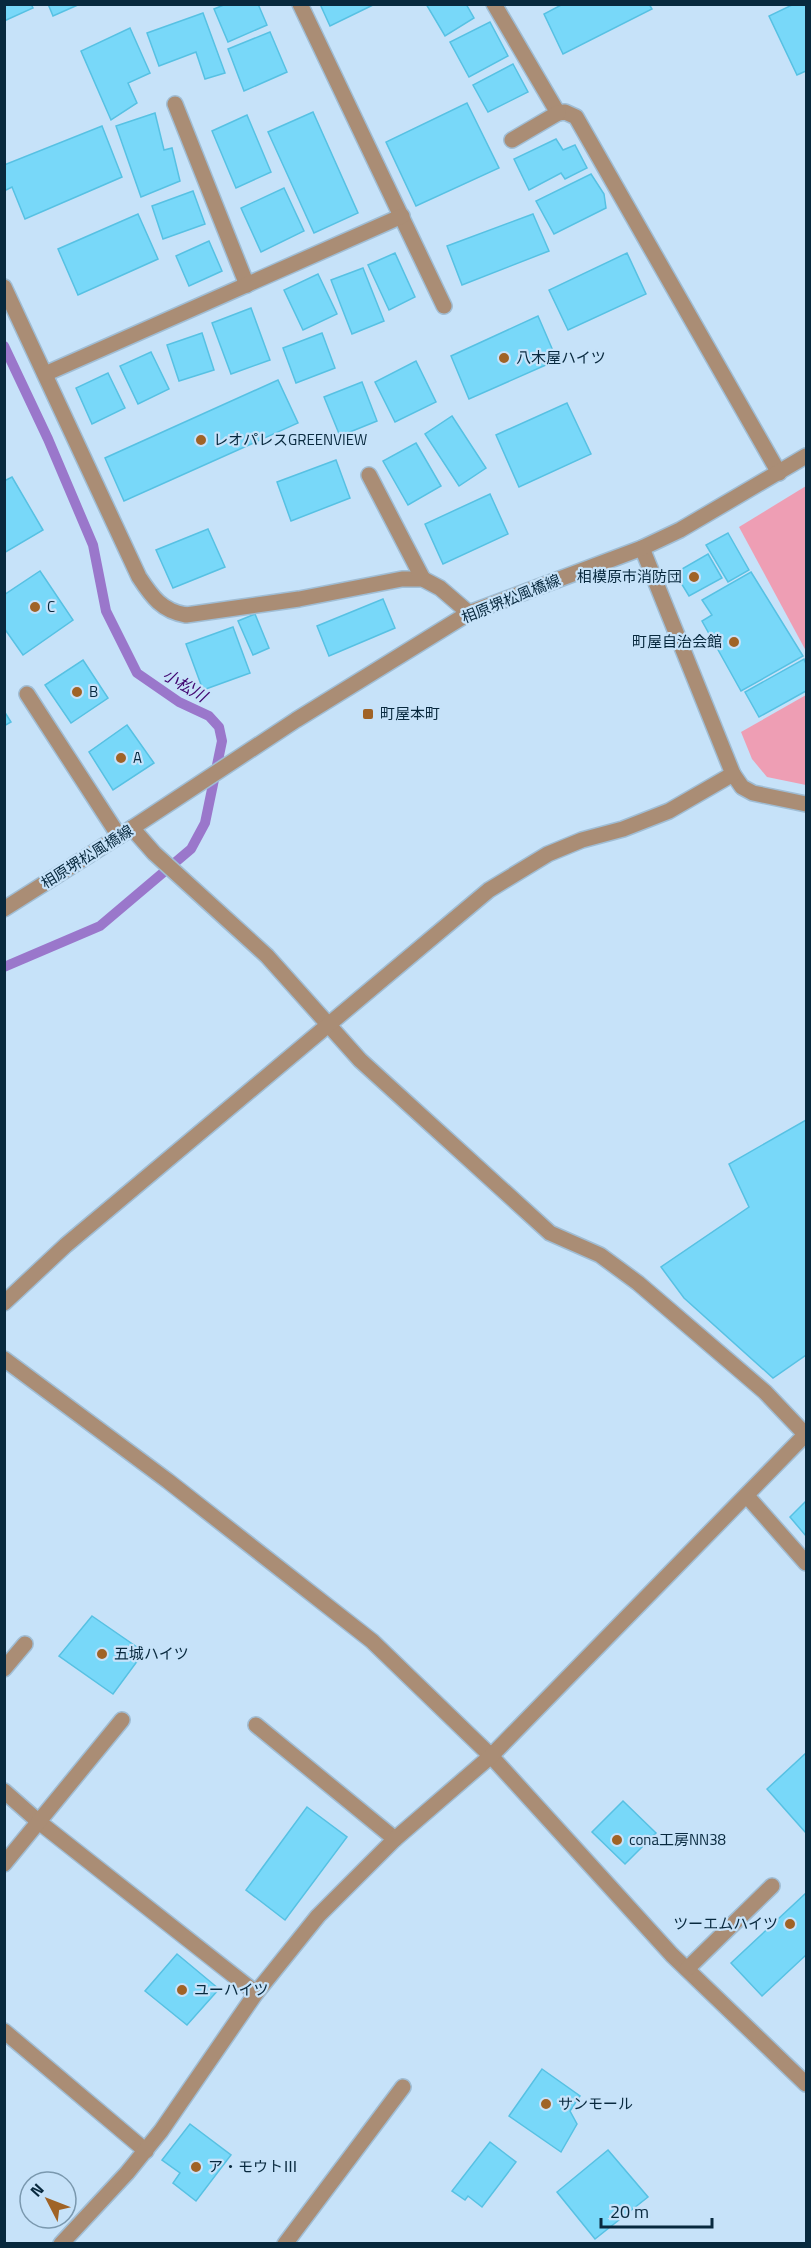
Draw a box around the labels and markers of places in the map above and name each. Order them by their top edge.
place label: 八木屋ハイツ [516,346,606,369]
marker: 八木屋ハイツ [497,351,511,365]
place label: レオパレスGREENVIEW [213,428,367,451]
marker: レオパレスGREENVIEW [194,433,208,447]
place label: 相模原市消防団 [577,565,682,588]
marker: 相模原市消防団 [687,570,701,584]
place label: C [47,595,55,618]
marker: C [28,600,42,614]
place label: 町屋自治会館 [632,630,722,653]
marker: 町屋自治会館 [727,635,741,649]
place label: B [89,680,98,703]
marker: B [70,685,84,699]
place label: 町屋本町 [380,702,440,725]
marker: 町屋本町 [361,707,375,721]
place label: A [133,746,142,769]
marker: A [114,751,128,765]
place label: 五城ハイツ [114,1642,189,1665]
marker: 五城ハイツ [95,1647,109,1661]
place label: cona工房NN38 [629,1828,726,1851]
marker: cona工房NN38 [610,1833,624,1847]
place label: ツーエムハイツ [673,1912,778,1935]
marker: ツーエムハイツ [783,1917,797,1931]
place label: ユーハイツ [194,1978,268,2001]
marker: ユーハイツ [175,1983,189,1997]
place label: サンモール [558,2092,633,2115]
marker: サンモール [539,2097,553,2111]
place label: ア・モウトⅢ [208,2155,298,2178]
marker: ア・モウトⅢ [189,2160,203,2174]

